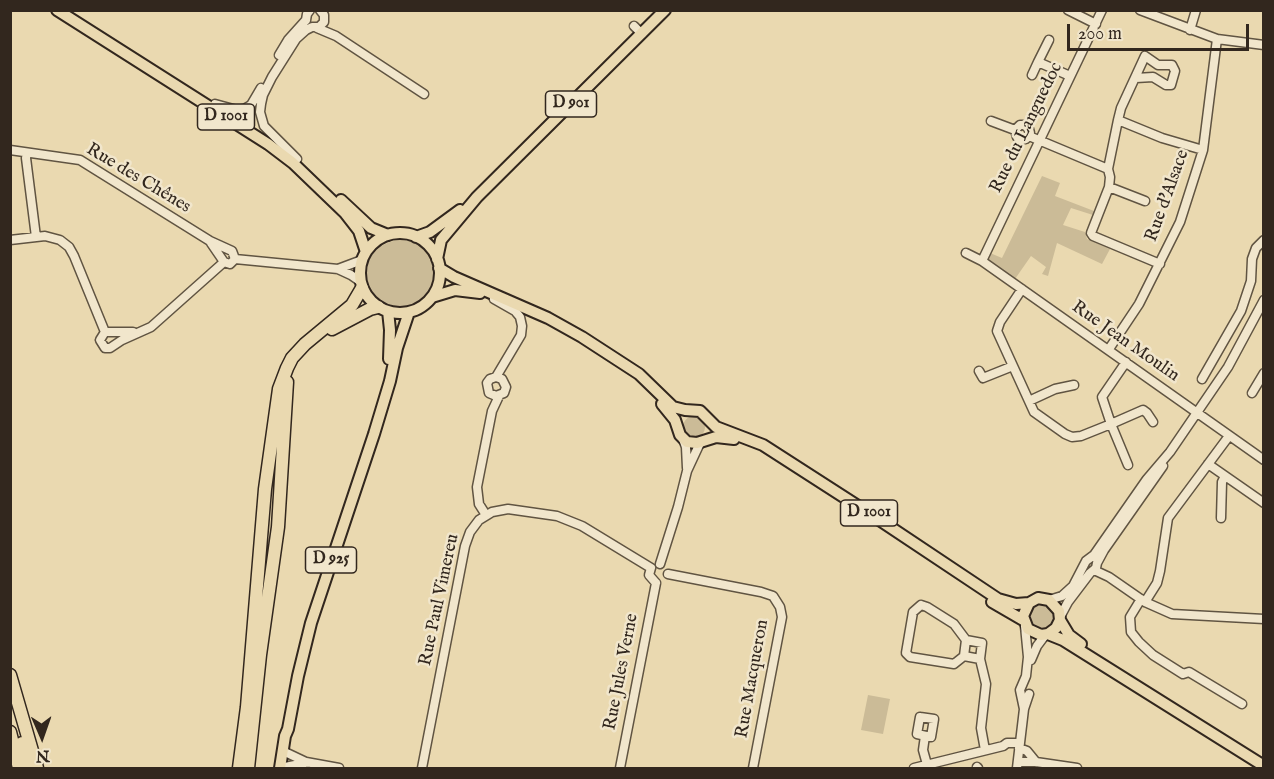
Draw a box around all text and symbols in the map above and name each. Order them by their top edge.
scale bar [1070,12,1252,50]
text: 200 m [1078,23,1122,46]
street label: Rue du Languedoc [986,59,1068,197]
road number: D 901 [546,91,596,117]
road number: D 1001 [198,104,254,130]
street label: Rue des Chênes [82,139,194,219]
street label: Rue d'Alsace [1141,147,1195,245]
street label: Rue Jean Moulin [1067,297,1183,387]
road number: D 1001 [840,500,898,526]
street label: Rue Paul Vimereu [415,532,465,668]
road number: D 925 [306,547,356,573]
street label: Rue Jules Verne [600,612,644,732]
street label: Rue Macqueron [732,618,774,740]
north arrow [12,707,72,767]
text: N [35,745,50,765]

